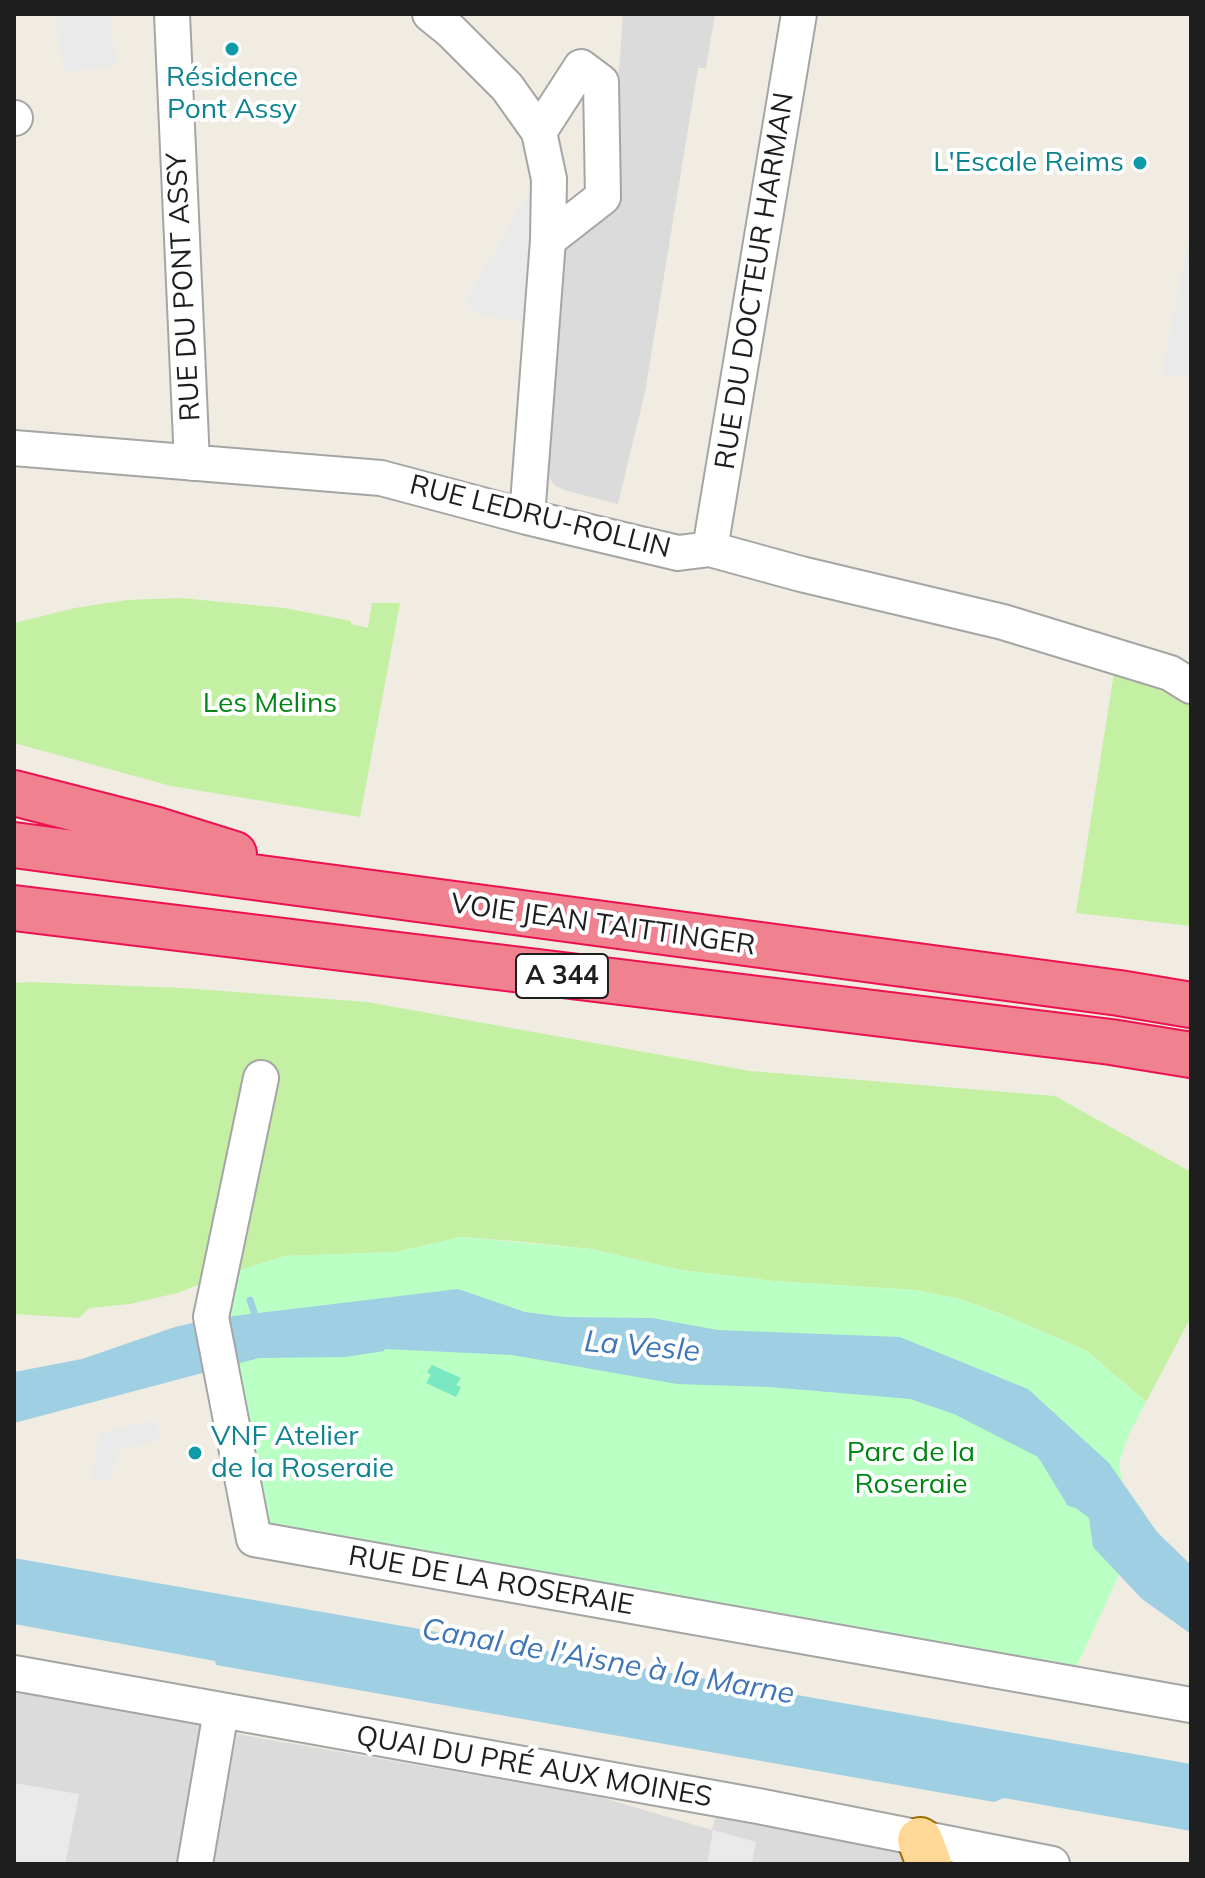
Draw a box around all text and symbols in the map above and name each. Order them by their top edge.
marker: Résidence Pont Assy [223,40,241,58]
place label: Résidence Pont Assy [166,61,298,127]
street label: RUE DU DOCTEUR HARMAN [709,90,801,472]
place label: L'Escale Reims [933,146,1124,180]
street label: RUE DU PONT ASSY [160,152,208,422]
marker: L'Escale Reims [1131,154,1149,172]
street label: RUE LEDRU-ROLLIN [406,468,674,566]
park label: Les Melins [203,687,337,721]
street label: VOIE JEAN TAITTINGER [449,887,757,963]
road number: A 344 [516,954,608,998]
water label: La Vesle [583,1324,701,1370]
place label: VNF Atelier de la Roseraie [211,1420,394,1486]
park label: Parc de la Roseraie [847,1436,975,1502]
marker: VNF Atelier de la Roseraie [186,1444,204,1462]
street label: RUE DE LA ROSERAIE [346,1539,636,1623]
water label: Canal de l'Aisne à la Marne [419,1611,797,1713]
street label: QUAI DU PRÉ AUX MOINES [353,1719,715,1815]

